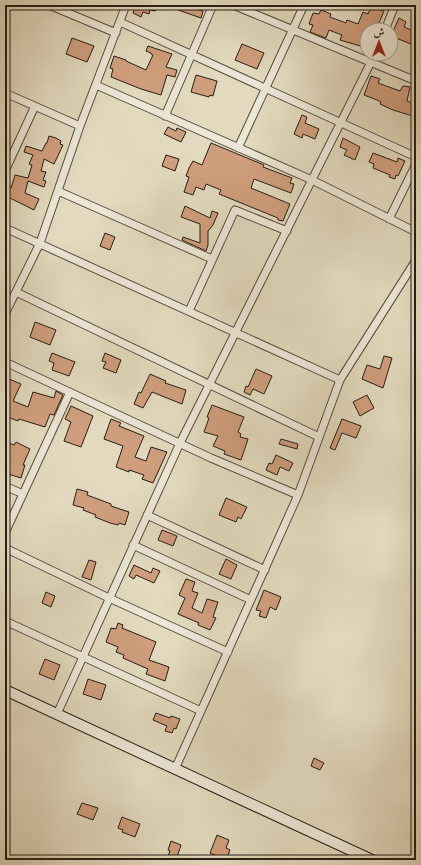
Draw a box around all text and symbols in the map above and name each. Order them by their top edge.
north arrow [359,22,399,62]
text: ش [374,25,385,40]

